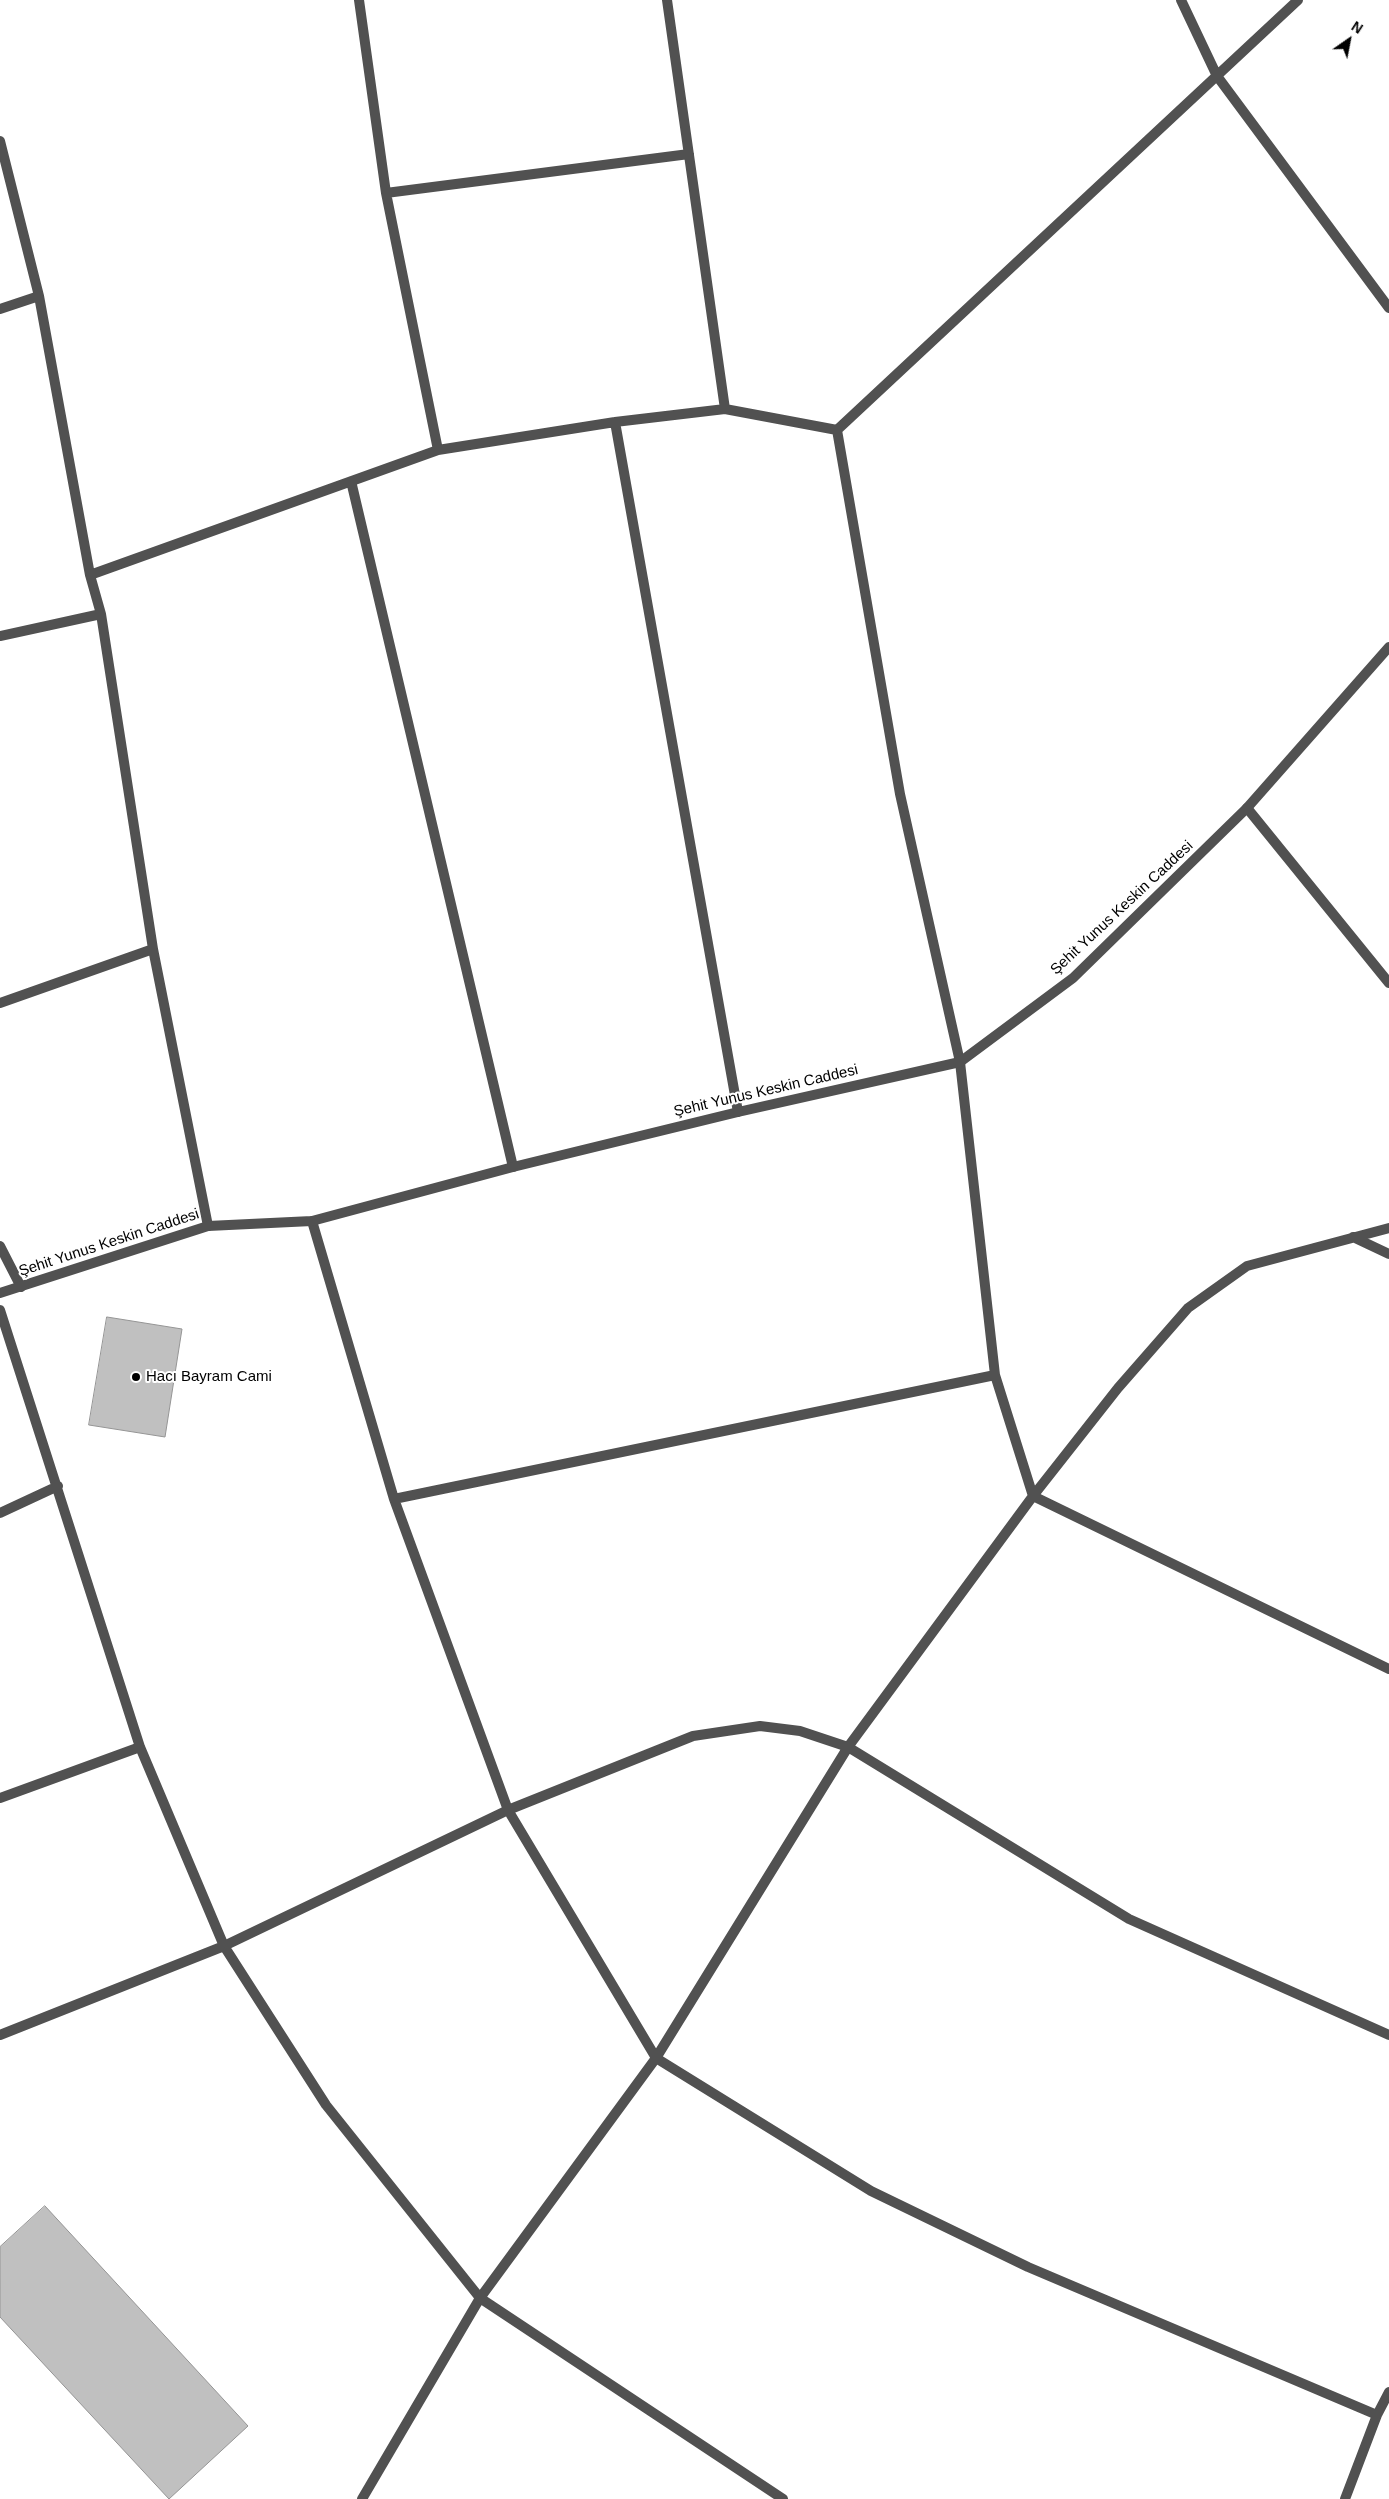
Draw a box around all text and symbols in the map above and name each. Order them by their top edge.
north arrow [1324,15,1374,65]
text: N [1349,18,1366,37]
street label: Şehit Yunus Keskin Caddesi [1047,837,1197,979]
street label: Şehit Yunus Keskin Caddesi [672,1061,860,1121]
street label: Şehit Yunus Keskin Caddesi [17,1205,201,1281]
place label: Hacı Bayram Cami [146,1368,272,1386]
marker: Hacı Bayram Cami [130,1371,142,1383]

